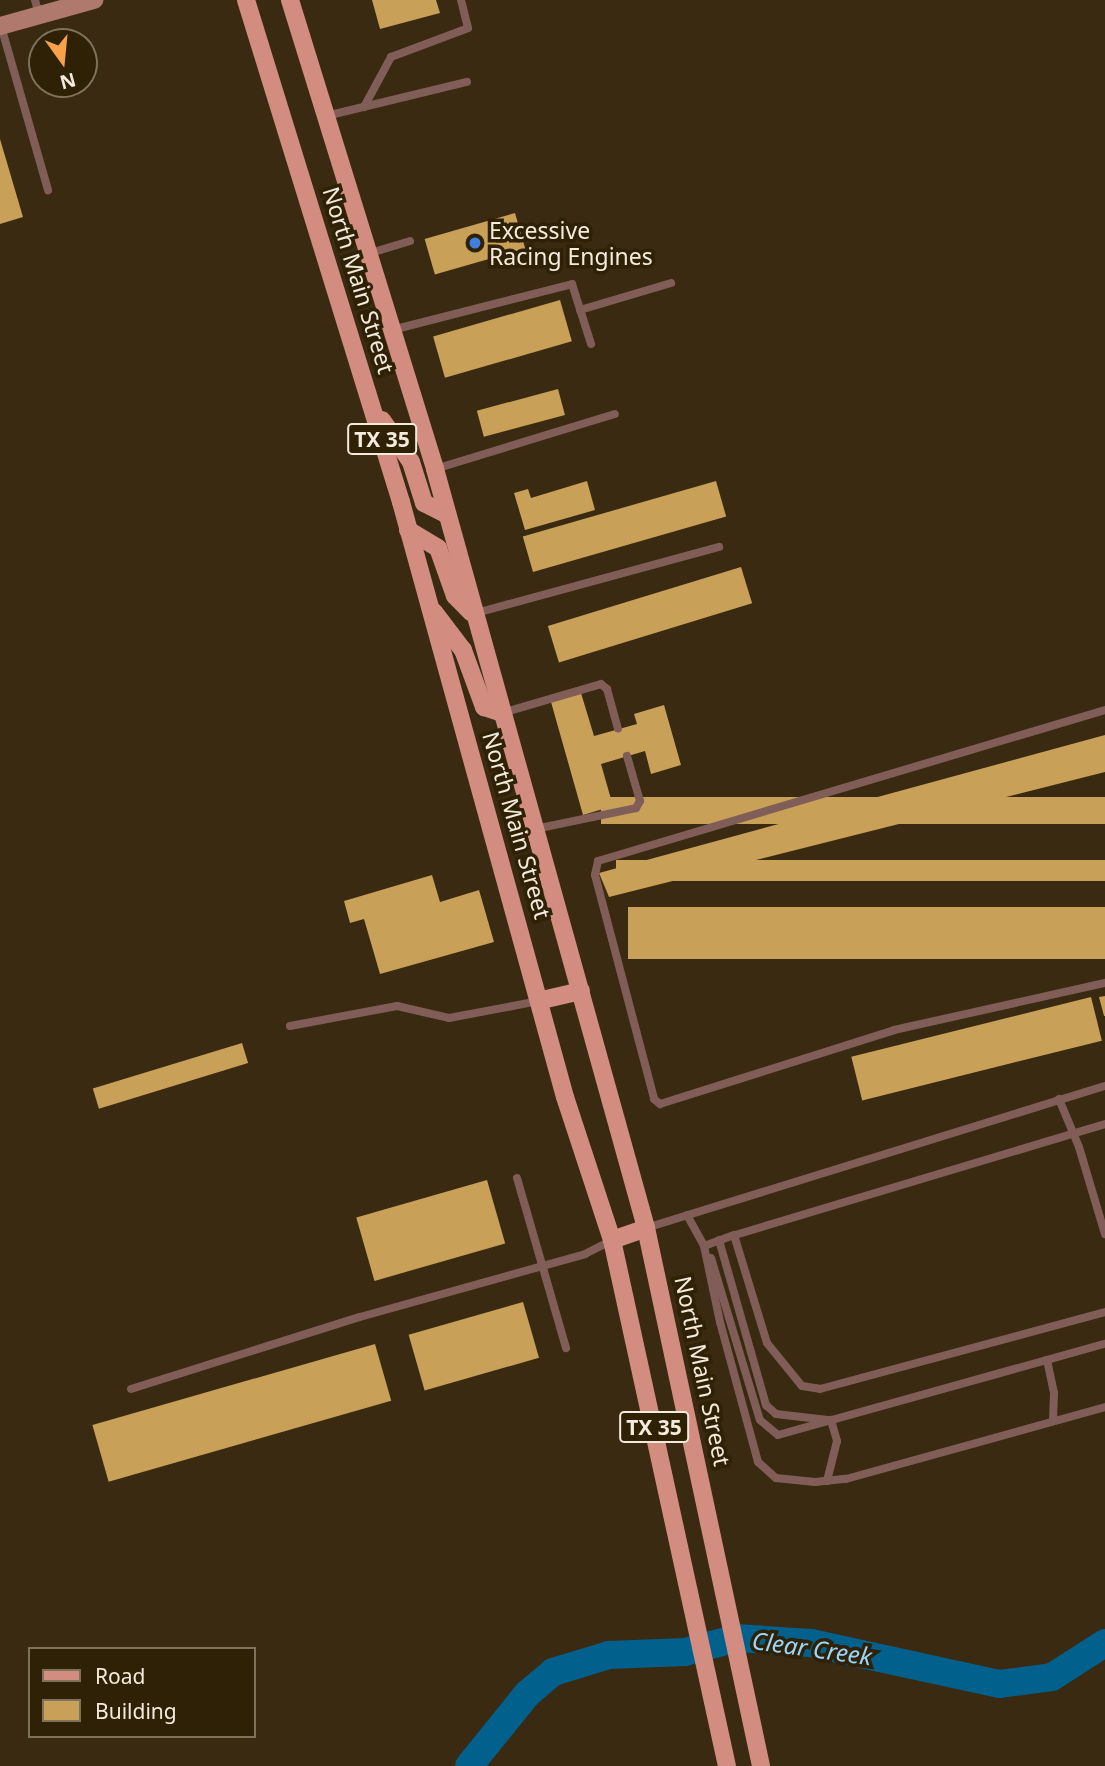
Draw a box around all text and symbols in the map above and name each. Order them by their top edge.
north arrow [28,28,98,98]
text: N [57,67,79,96]
street label: North Main Street [318,183,400,377]
place label: Excessive Racing Engines [489,216,653,270]
marker: Excessive Racing Engines [467,235,483,251]
road number: TX 35 [347,422,417,457]
street label: North Main Street [477,728,557,922]
street label: North Main Street [669,1273,737,1469]
road number: TX 35 [619,1410,689,1444]
water label: Clear Creek [750,1625,874,1671]
legend [28,1647,256,1738]
text: Road [95,1662,145,1690]
text: Building [95,1697,177,1725]

